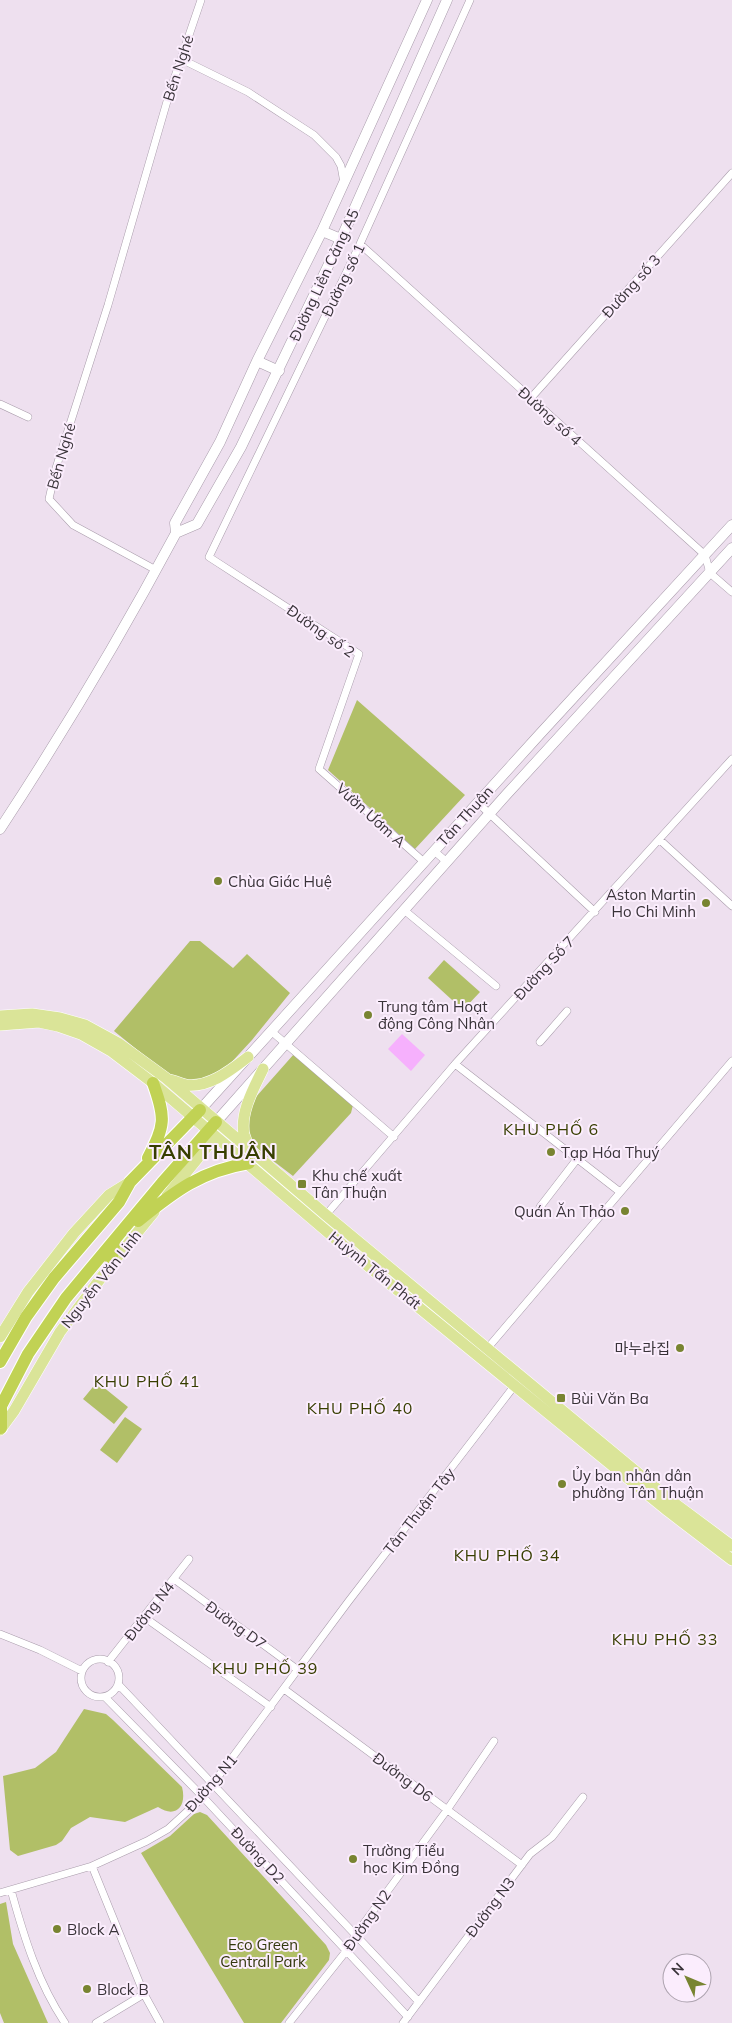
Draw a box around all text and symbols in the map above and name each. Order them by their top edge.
street label: Bến Nghé [158,33,198,103]
street label: Đường Liên Cảng A5 [285,206,363,344]
street label: Đường số 1 [317,240,369,320]
street label: Đường số 3 [597,250,665,322]
street label: Đường số 4 [514,382,586,450]
street label: Bến Nghé [42,421,80,491]
street label: Đường số 2 [283,601,359,661]
street label: Vườn Ươm A [332,779,410,851]
street label: Tân Thuận [433,782,497,850]
place label: Chùa Giác Huệ [228,872,332,891]
marker: Chùa Giác Huệ [212,875,224,887]
place label: Aston Martin Ho Chi Minh [606,885,696,921]
marker: Aston Martin Ho Chi Minh [700,897,712,909]
street label: Đường Số 7 [509,932,579,1004]
place label: Trung tâm Hoạt động Công Nhân [378,997,495,1033]
marker: Trung tâm Hoạt động Công Nhân [362,1009,374,1021]
district label: KHU PHỐ 6 [503,1119,599,1139]
district label: TÂN THUẬN [149,1139,277,1164]
place label: Tạp Hóa Thuý [561,1143,659,1162]
marker: Tạp Hóa Thuý [545,1146,557,1158]
place label: Khu chế xuất Tân Thuận [312,1166,402,1202]
marker: Khu chế xuất Tân Thuận [296,1178,308,1190]
place label: Quán Ăn Thảo [514,1202,615,1221]
marker: Quán Ăn Thảo [619,1205,631,1217]
street label: Nguyễn Văn Linh [57,1226,145,1332]
street label: Huỳnh Tấn Phát [325,1227,425,1313]
place label: 마누라집 [615,1339,670,1358]
marker: 마누라집 [674,1342,686,1354]
district label: KHU PHỐ 41 [94,1371,200,1391]
place label: Bùi Văn Ba [571,1389,649,1408]
marker: Bùi Văn Ba [555,1392,567,1404]
district label: KHU PHỐ 40 [307,1398,413,1418]
street label: Tân Thuận Tây [379,1464,459,1558]
place label: Ủy ban nhân dân phường Tân Thuận [572,1466,704,1502]
marker: Ủy ban nhân dân phường Tân Thuận [556,1478,568,1490]
district label: KHU PHỐ 34 [454,1545,560,1565]
street label: Đường N4 [120,1577,178,1645]
street label: Đường D7 [202,1597,270,1653]
district label: KHU PHỐ 33 [612,1629,718,1649]
district label: KHU PHỐ 39 [212,1658,318,1678]
street label: Đường D6 [369,1748,437,1806]
street label: Đường N1 [181,1750,241,1816]
street label: Đường D2 [227,1823,289,1887]
place label: Trường Tiểu học Kim Đồng [363,1841,459,1877]
marker: Trường Tiểu học Kim Đồng [347,1853,359,1865]
street label: Đường N3 [461,1873,519,1941]
street label: Đường N2 [339,1886,395,1954]
place label: Block A [67,1920,119,1939]
marker: Block A [51,1923,63,1935]
park label: Eco Green Central Park [220,1935,306,1971]
north arrow [662,1953,712,2003]
text: N [668,1959,688,1979]
place label: Block B [97,1980,149,1999]
marker: Block B [81,1983,93,1995]

